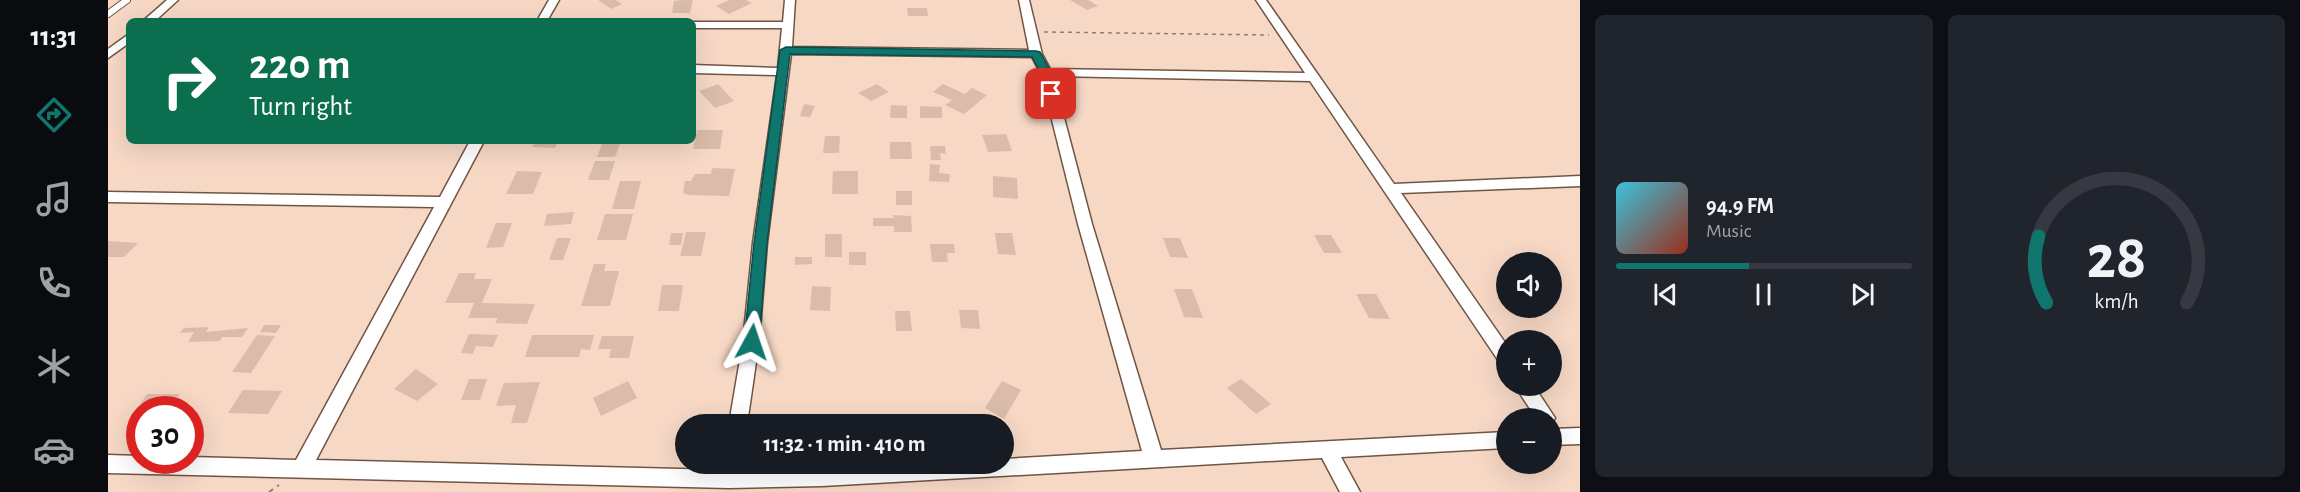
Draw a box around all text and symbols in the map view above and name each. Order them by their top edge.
text: 11:31 [31,23,77,50]
icon: right [150,42,228,120]
text: 220 m [249,44,351,86]
pin [1025,68,1076,119]
icon: arrive [1034,77,1067,110]
text: Turn right [249,93,352,120]
icon: directions [33,94,75,136]
icon: music [33,178,75,220]
text: 94.9 FM [1706,195,1774,217]
text: Music [1706,221,1752,241]
text: 28 [2086,227,2146,289]
map controls [1496,252,1562,474]
button: sound [1496,252,1562,318]
icon: phone [33,262,75,304]
icon: previous [1649,278,1682,311]
icon: pause [1747,278,1780,311]
icon: next [1846,278,1879,311]
text: km/h [2094,291,2138,312]
position arrow [720,310,784,374]
button: + [1496,330,1562,396]
icon: climate [33,345,75,387]
speed limit sign: 30 [126,396,204,474]
button: − [1496,408,1562,474]
icon: car [33,429,75,471]
text: 11:32 · 1 min · 410 m [764,433,926,455]

